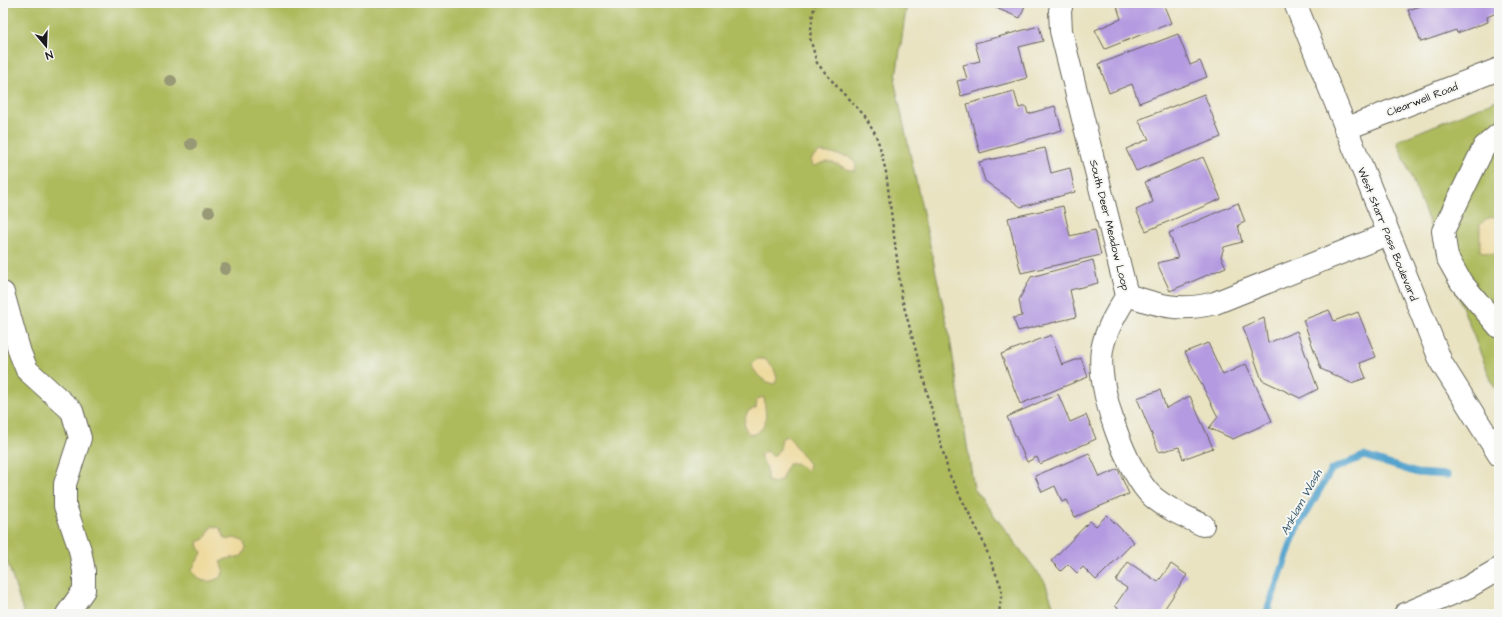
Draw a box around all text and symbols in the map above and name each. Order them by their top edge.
north arrow [26,26,66,66]
text: N [43,47,55,63]
street label: Clearwell Road [1384,79,1460,120]
street label: South Deer Meadow Loop [1086,158,1133,292]
street label: West Starr Pass Boulevard [1354,165,1421,303]
water label: Anklam Wash [1276,465,1327,538]

